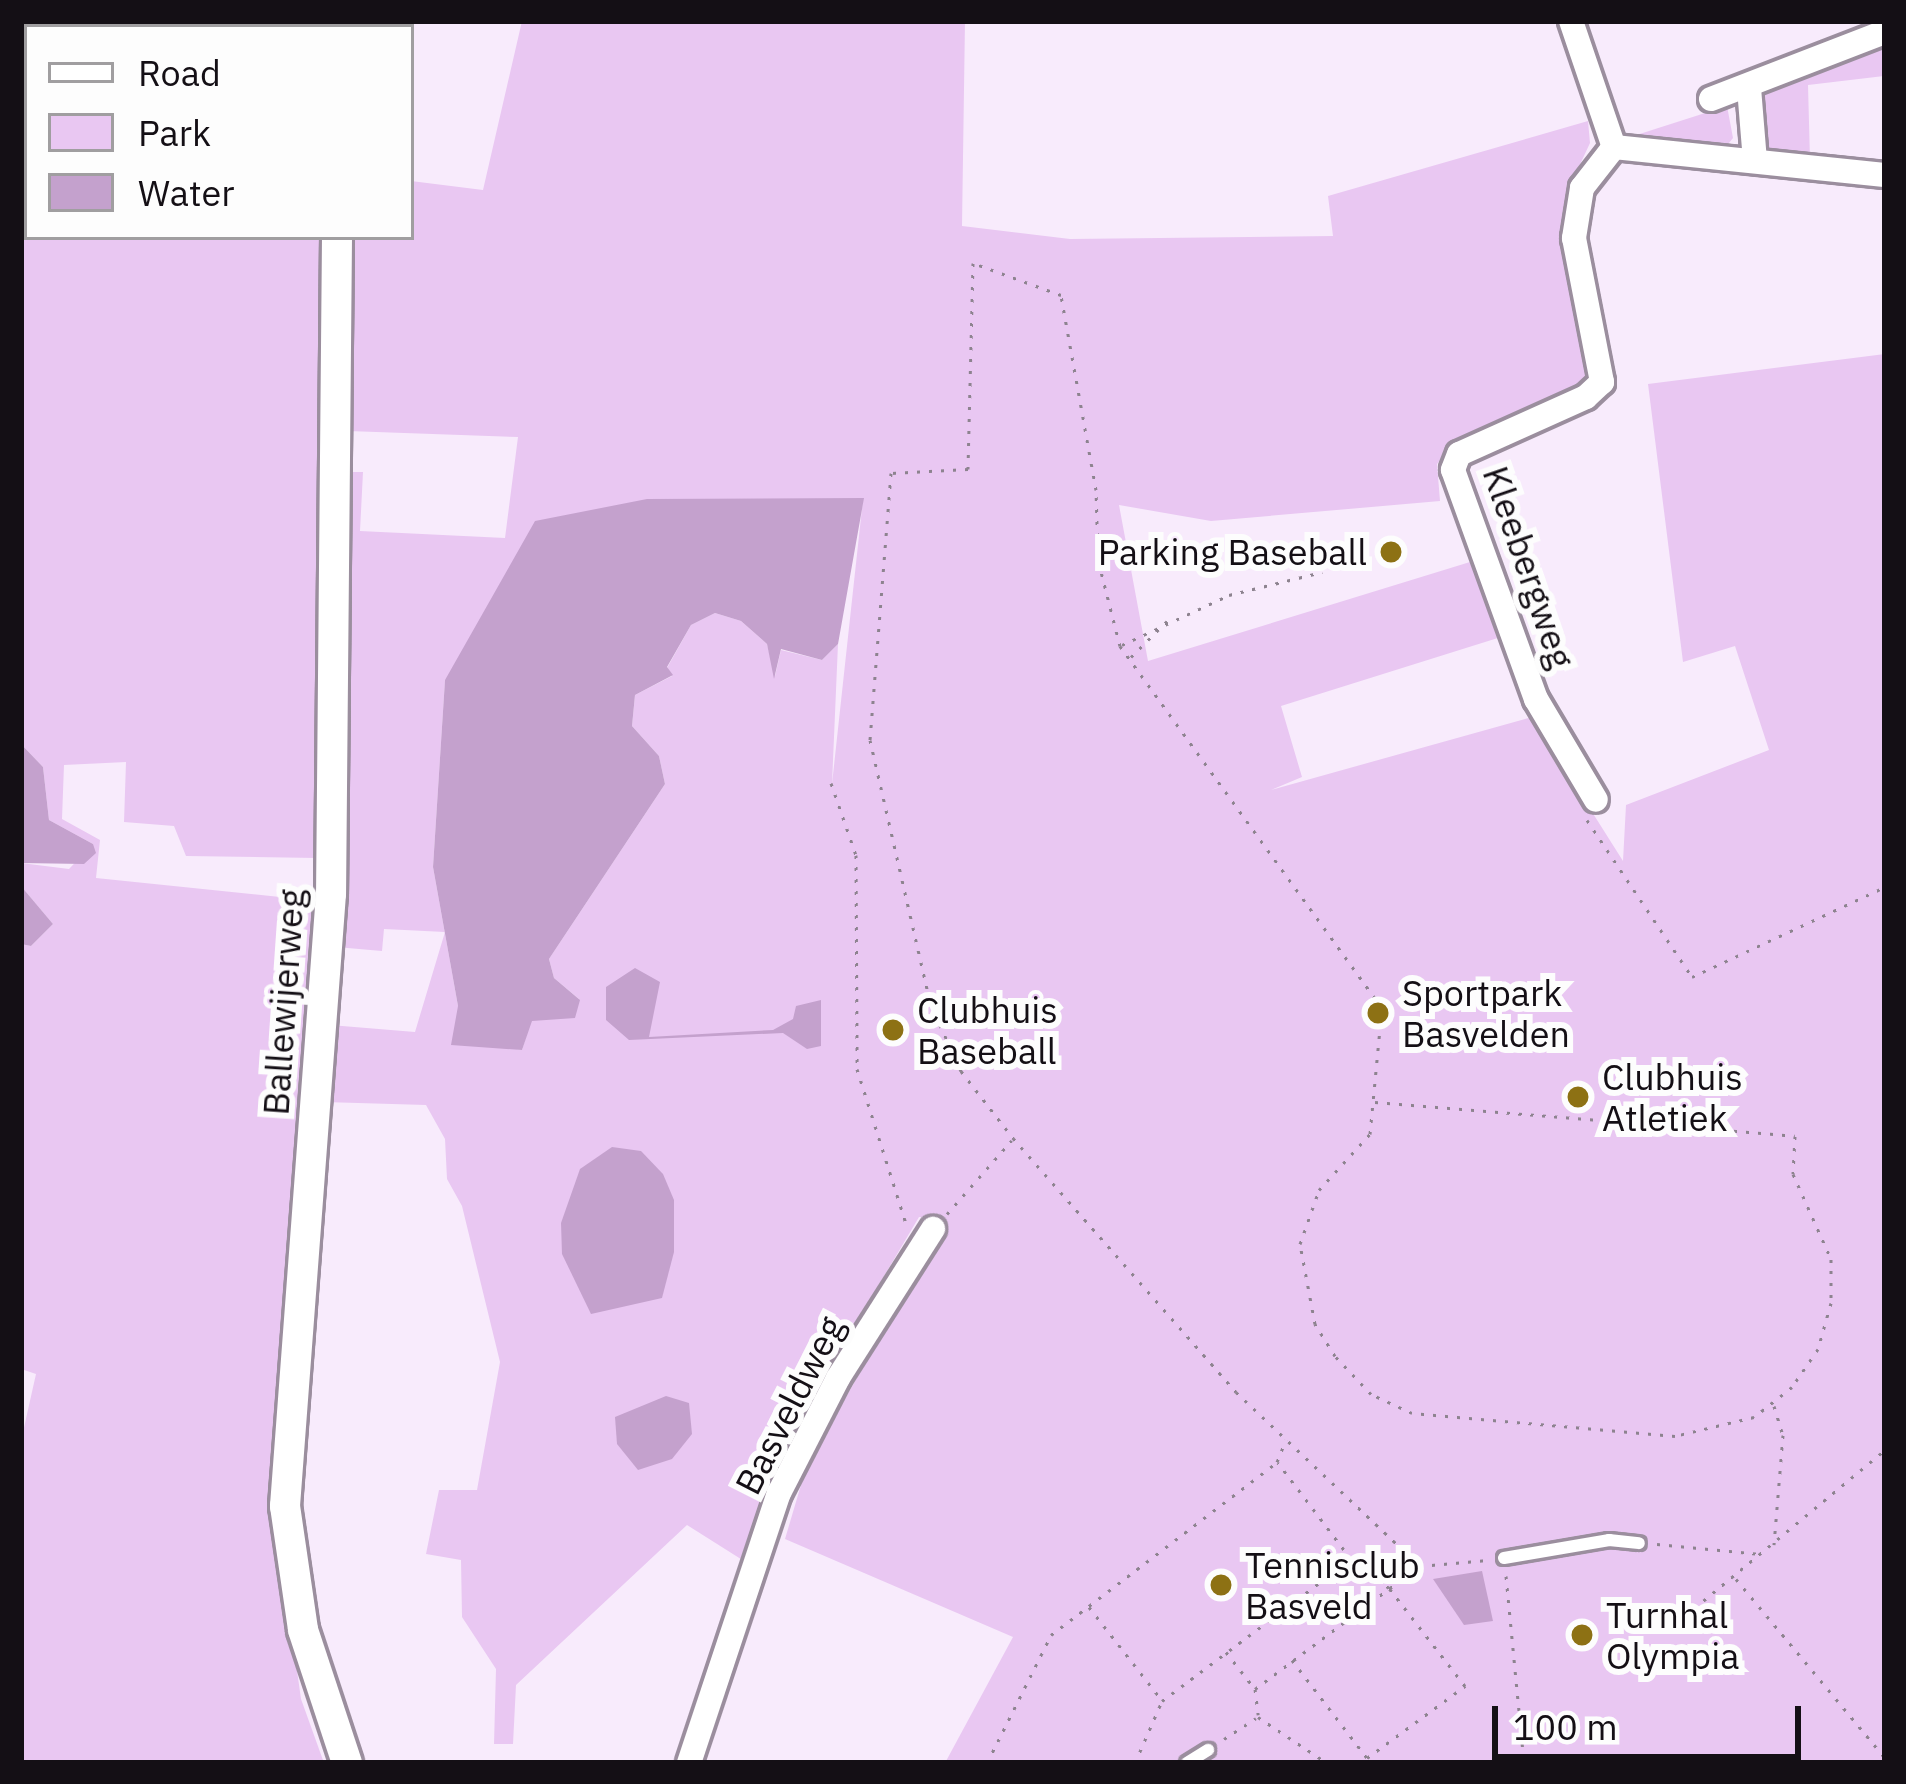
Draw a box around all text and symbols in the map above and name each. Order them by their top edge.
legend [24,24,414,240]
text: Road [138,49,221,96]
text: Park [138,109,211,156]
text: Water [138,169,234,216]
street label: Kleebergweg [1474,460,1584,674]
place label: Parking Baseball [1098,530,1367,574]
marker: Parking Baseball [1378,539,1404,565]
street label: Ballewijerweg [254,887,312,1117]
place label: Sportpark Basvelden [1402,970,1570,1055]
place label: Clubhuis Baseball [917,987,1058,1072]
marker: Sportpark Basvelden [1365,1000,1391,1026]
marker: Clubhuis Baseball [880,1017,906,1043]
place label: Clubhuis Atletiek [1602,1054,1743,1139]
marker: Clubhuis Atletiek [1565,1084,1591,1110]
street label: Basveldweg [726,1309,852,1501]
place label: Tennisclub Basveld [1245,1542,1420,1627]
marker: Tennisclub Basveld [1208,1572,1234,1598]
place label: Turnhal Olympia [1606,1592,1739,1677]
marker: Turnhal Olympia [1569,1622,1595,1648]
scale bar [1498,1682,1807,1756]
text: 100 m [1513,1703,1618,1750]

